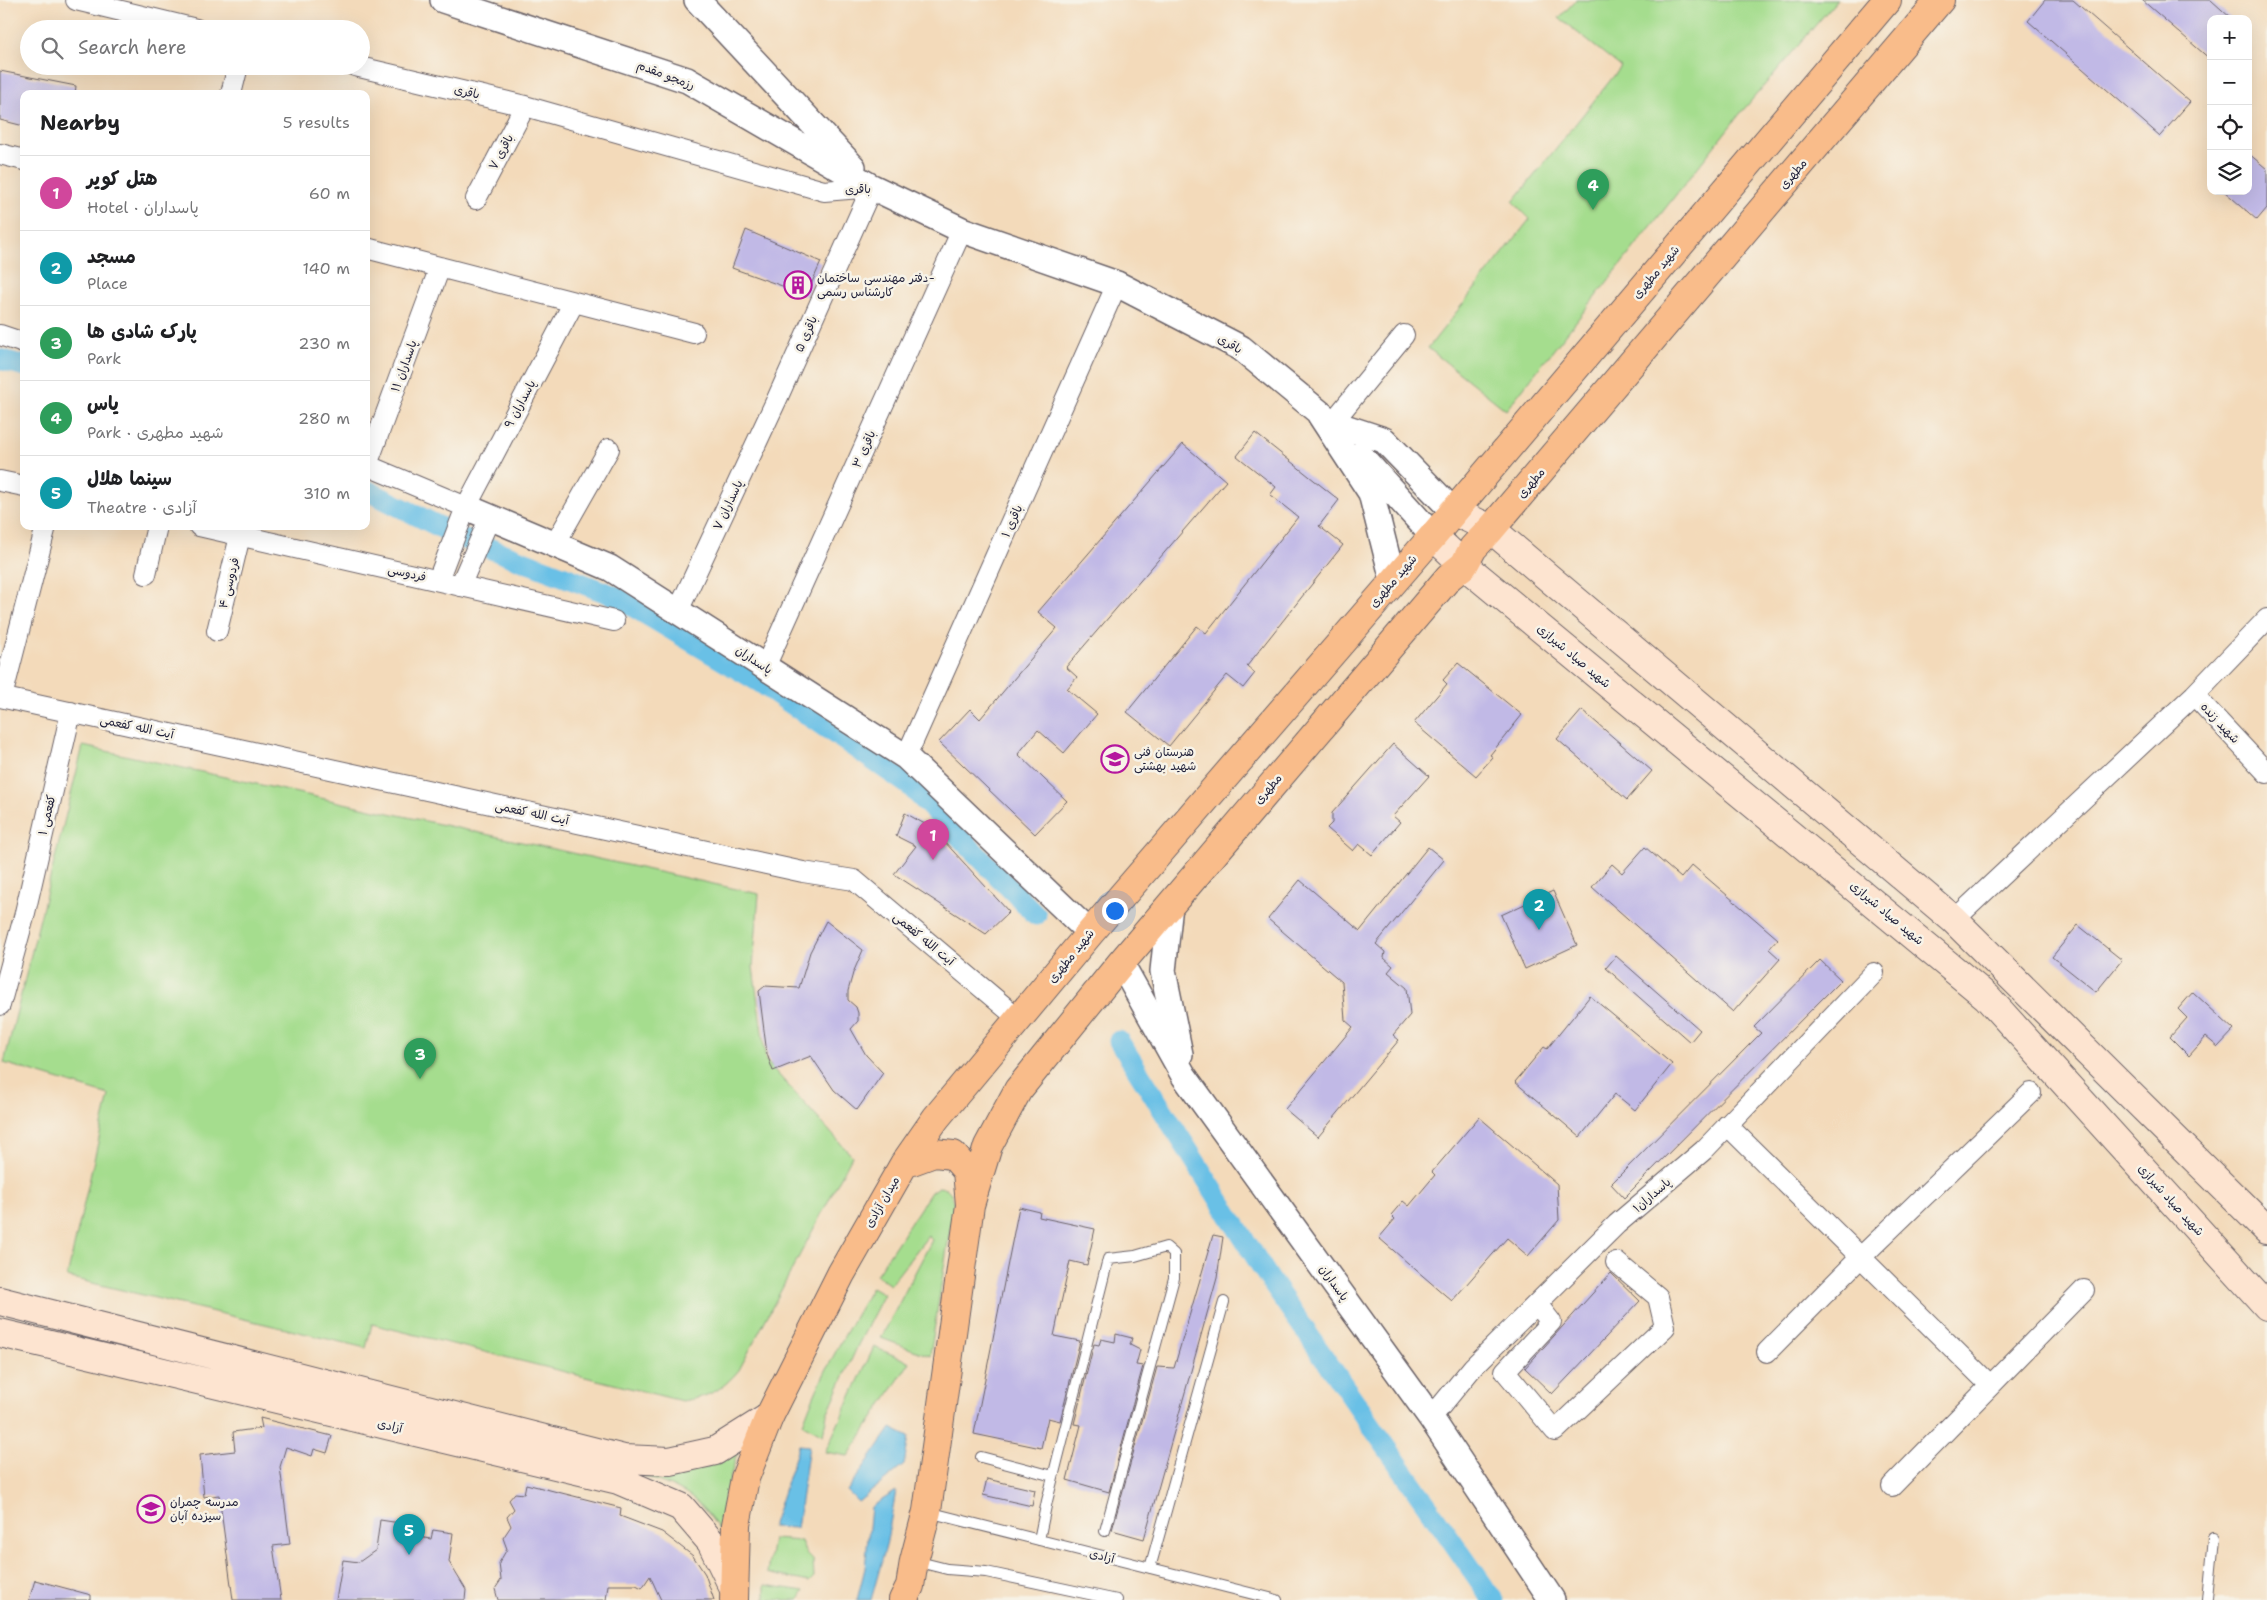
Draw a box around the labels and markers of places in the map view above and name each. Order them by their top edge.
pin: 4 [1577,169,1609,210]
building icon: دفتر مهندسی ساختمان- کارشناس رسمی [783,270,813,300]
place label: دفتر مهندسی ساختمان- کارشناس رسمی [817,270,935,300]
school or university icon: هنرستان فنی شهید بهشتی [1100,744,1130,774]
place label: هنرستان فنی شهید بهشتی [1134,744,1196,774]
pin: 1 [917,819,949,860]
pin: 2 [1523,889,1555,930]
pin: 3 [404,1038,436,1079]
school or university icon: مدرسه چمران سیزده آبان [136,1494,166,1524]
place label: مدرسه چمران سیزده آبان [170,1494,239,1524]
pin: 5 [393,1514,425,1555]

